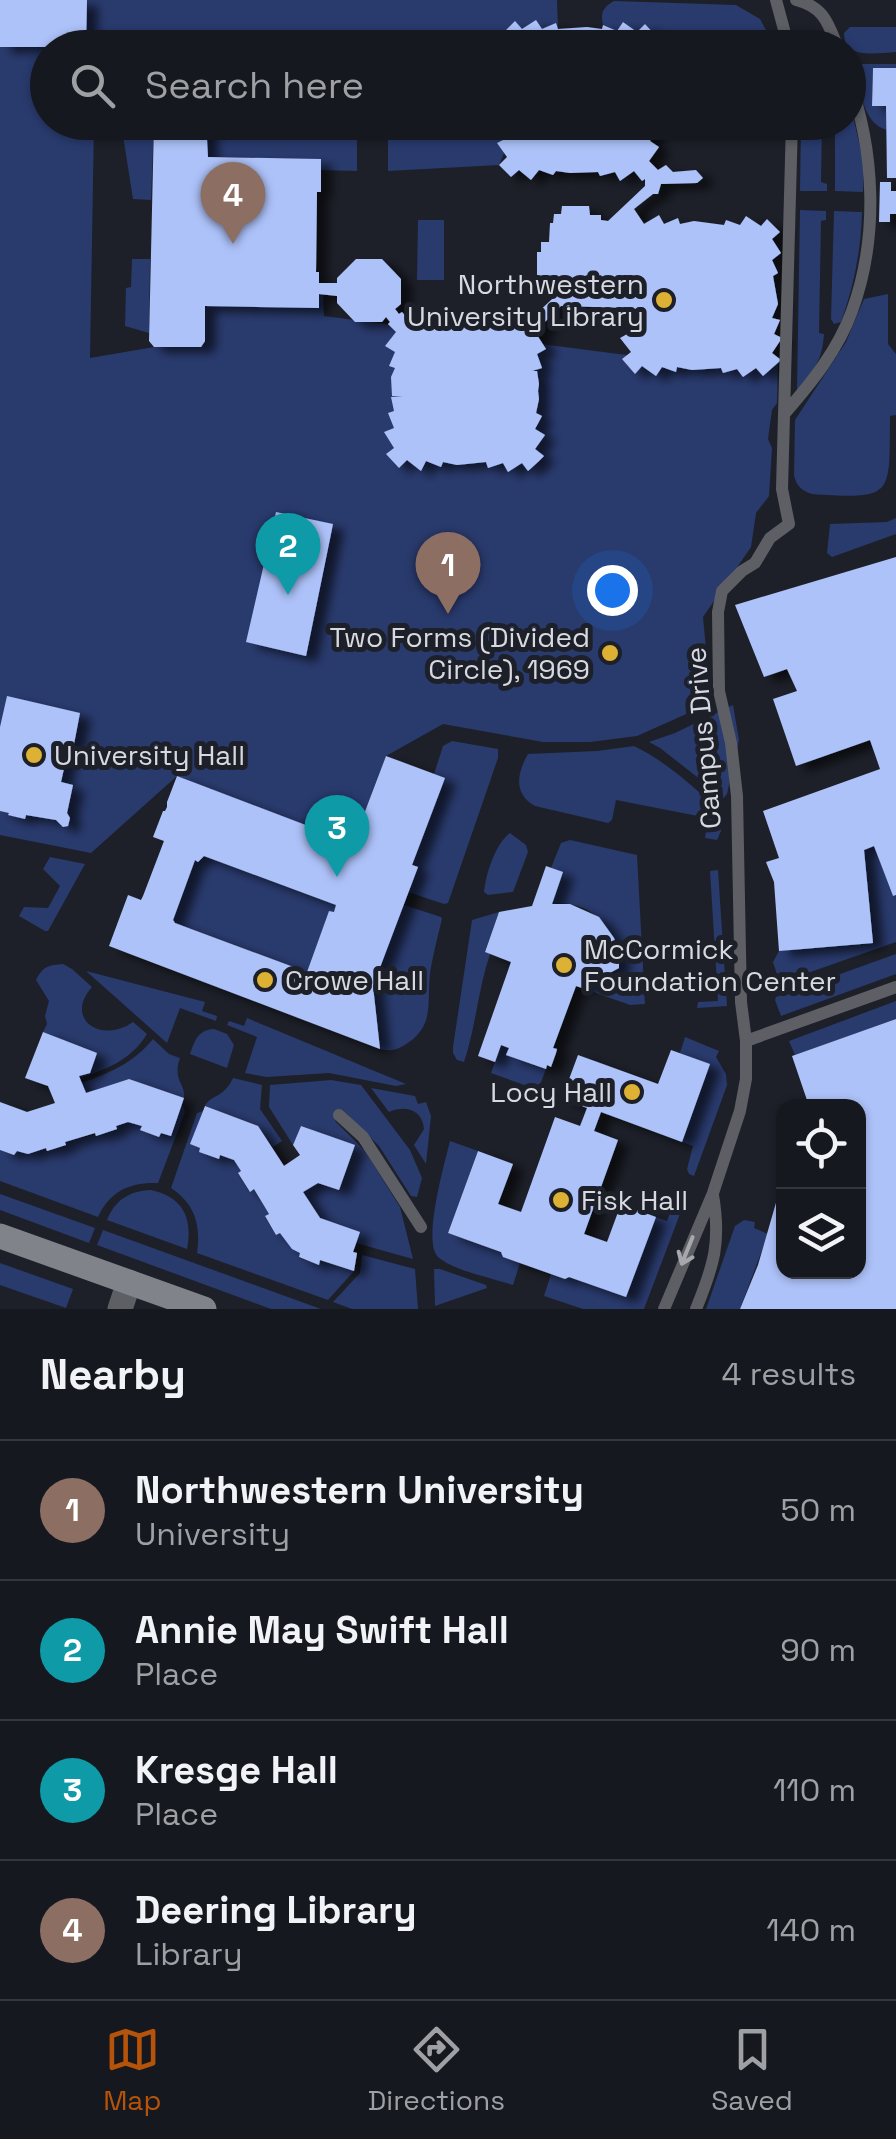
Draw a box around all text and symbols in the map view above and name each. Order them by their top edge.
search box [30,30,866,140]
icon: search [65,58,120,113]
text: Search here [145,61,364,109]
pin: 4 [200,162,266,244]
place label: Northwestern University Library [407,266,644,334]
marker: Northwestern University Library [653,289,675,311]
pin: 2 [256,512,320,595]
pin: 1 [416,532,480,614]
your location [587,565,638,616]
place label: Two Forms (Divided Circle), 1969 [330,619,590,687]
marker: Two Forms (Divided Circle), 1969 [599,642,621,664]
street label: Campus Drive [677,646,729,830]
place label: University Hall [54,737,245,773]
marker: University Hall [23,744,45,766]
pin: 3 [304,794,370,877]
place label: McCormick Foundation Center [584,931,836,999]
marker: McCormick Foundation Center [553,954,575,976]
place label: Crowe Hall [285,962,424,998]
marker: Crowe Hall [254,969,276,991]
place label: Locy Hall [490,1074,612,1110]
marker: Locy Hall [621,1081,643,1103]
map controls [776,1099,866,1279]
button: locate [776,1099,866,1189]
place label: Fisk Hall [581,1182,688,1218]
marker: Fisk Hall [550,1189,572,1211]
button: layers [776,1189,866,1279]
one-way arrow [677,1235,695,1265]
text: Nearby [40,1348,186,1401]
text: 4 results [721,1354,856,1394]
text: Northwestern University [135,1466,584,1514]
text: 1 [65,1490,80,1530]
text: 50 m [781,1490,856,1530]
text: University [135,1514,290,1554]
text: Annie May Swift Hall [135,1606,509,1654]
text: 2 [63,1630,82,1670]
text: 90 m [780,1630,856,1670]
text: Place [135,1654,218,1694]
text: Kresge Hall [135,1746,338,1794]
text: 3 [63,1770,82,1810]
text: 110 m [773,1770,856,1810]
text: Place [135,1794,218,1834]
text: Deering Library [135,1886,417,1934]
text: 4 [62,1910,83,1950]
text: 140 m [766,1910,856,1950]
text: Library [135,1934,243,1974]
tab: Map [103,2022,161,2118]
tab: Directions [368,2022,505,2118]
tab: Saved [711,2022,793,2118]

